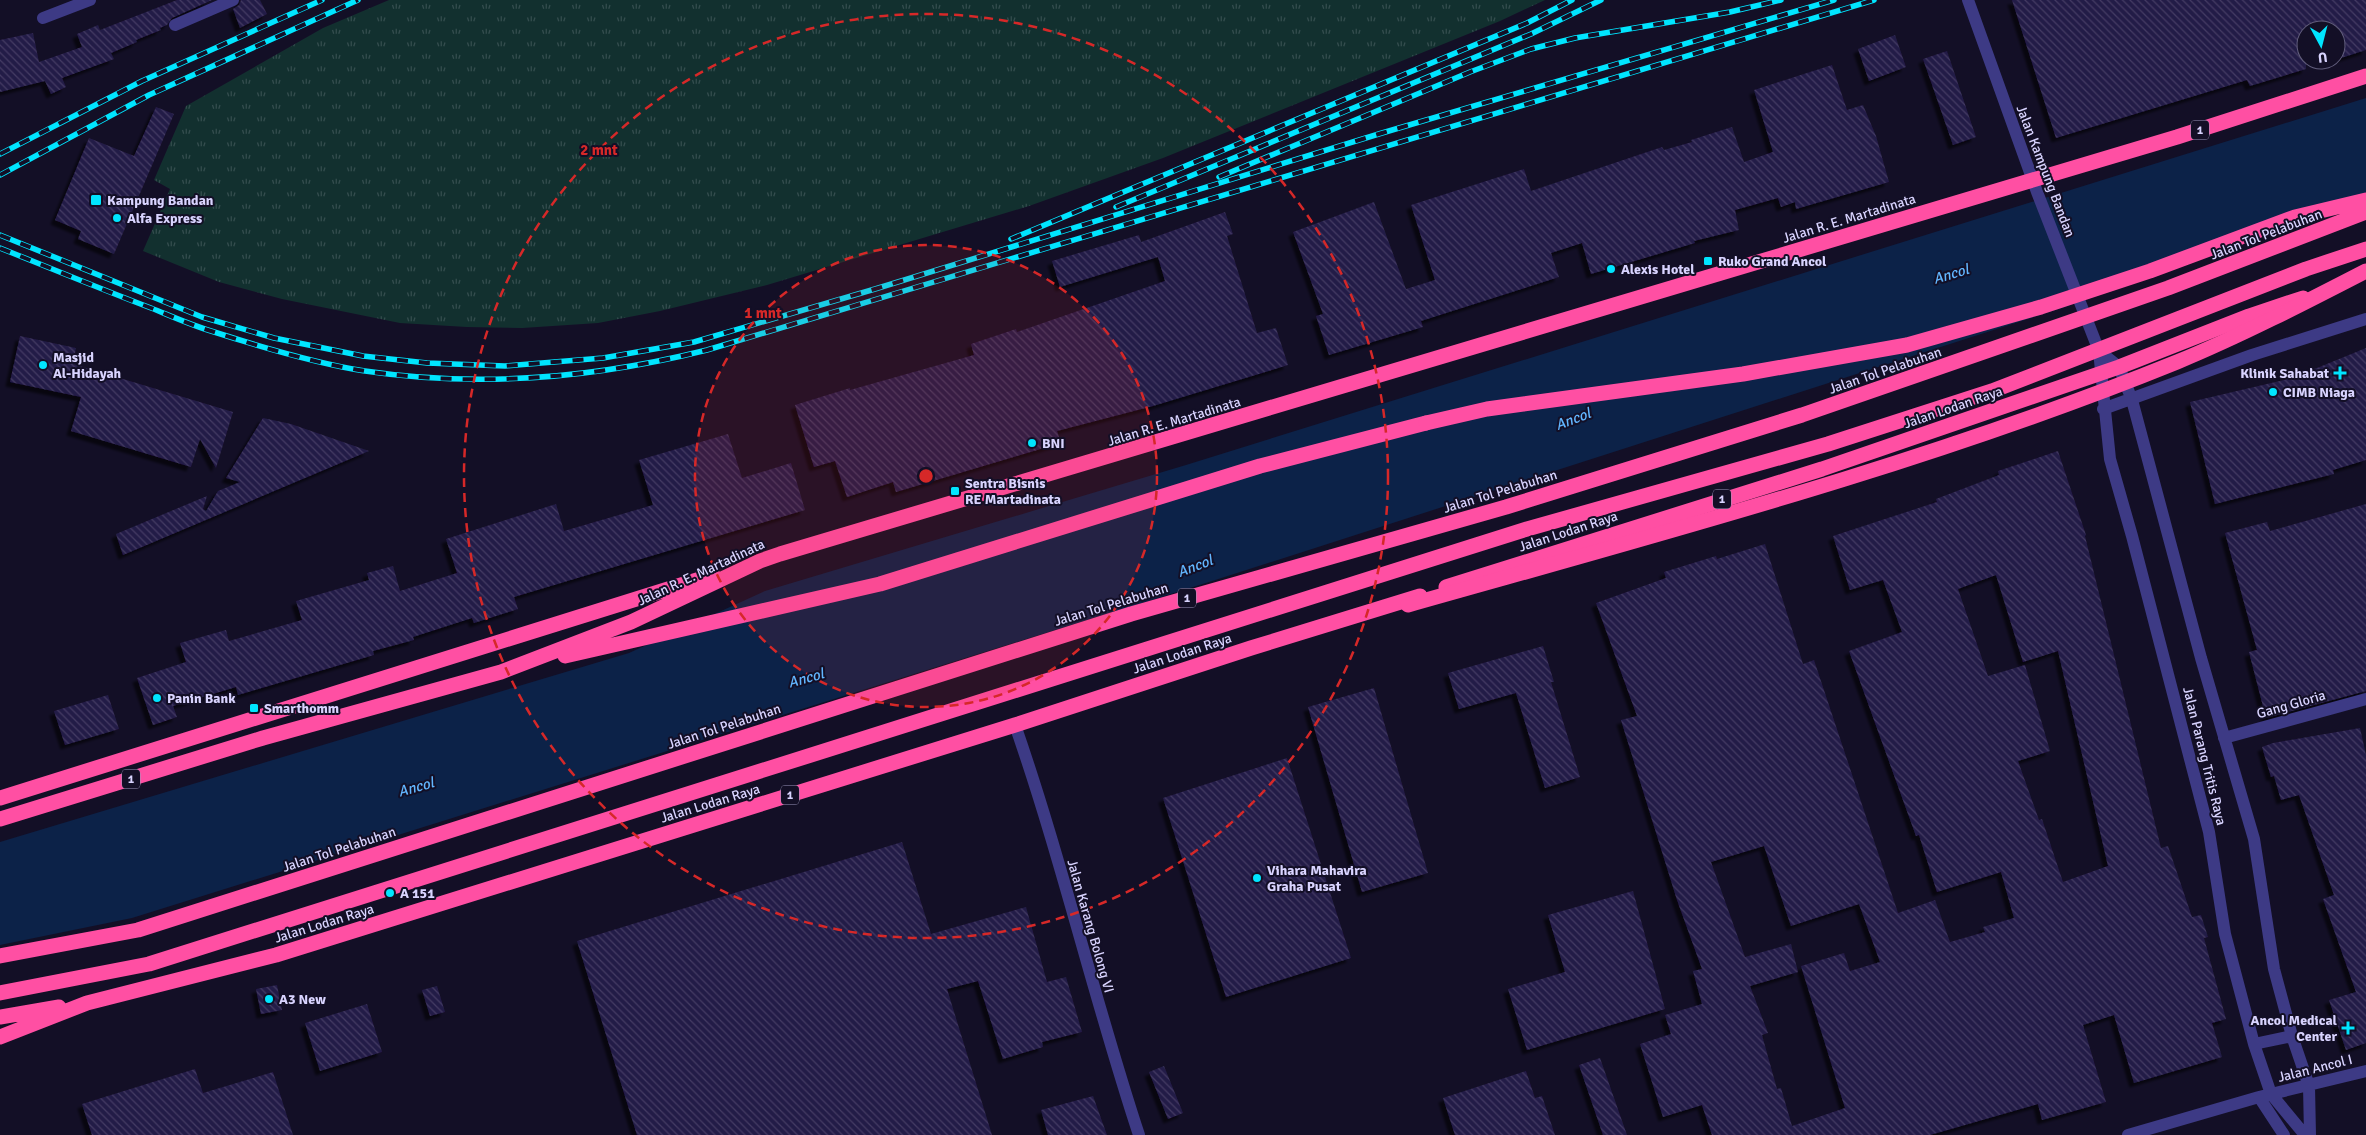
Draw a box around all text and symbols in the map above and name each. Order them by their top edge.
north arrow [2296,20,2346,70]
text: U [2317,48,2328,66]
street label: Jalan Kampung Bandan [2012,103,2079,240]
road number: 1 [2191,120,2209,140]
text: 2 mnt [580,141,618,159]
street label: Jalan R. E. Martadinata [1781,190,1918,247]
place label: Kampung Bandan [107,192,214,209]
marker: Kampung Bandan [89,193,103,207]
street label: Jalan Tol Pelabuhan [2208,205,2324,264]
place label: Alfa Express [127,210,202,227]
marker: Alfa Express [111,212,123,224]
place label: Ruko Grand Ancol [1718,253,1827,270]
marker: Ruko Grand Ancol [1702,255,1714,267]
water label: Ancol [1931,260,1973,288]
place label: Alexis Hotel [1621,261,1695,278]
marker: Alexis Hotel [1605,263,1617,275]
text: 1 mnt [744,304,782,322]
street label: Jalan Tol Pelabuhan [1826,343,1944,398]
place label: Masjid Al-Hidayah [53,349,122,382]
marker: Masjid Al-Hidayah [37,359,49,371]
place label: Klinik Sahabat [2240,365,2330,382]
marker: Klinik Sahabat [2333,366,2347,380]
street label: Jalan Lodan Raya [1902,383,2005,432]
place label: CIMB Niaga [2283,384,2355,401]
marker: CIMB Niaga [2267,386,2279,398]
street label: Jalan R. E. Martadinata [1106,393,1243,450]
water label: Ancol [1553,403,1595,434]
place label: BNI [1042,435,1065,452]
marker: BNI [1026,437,1038,449]
street label: Jalan Tol Pelabuhan [1441,466,1559,517]
centre of rings [917,467,935,485]
place label: Sentra Bisnis RE Martadinata [965,475,1061,508]
marker: Sentra Bisnis RE Martadinata [949,485,961,497]
road number: 1 [1713,489,1731,508]
street label: Jalan Lodan Raya [1516,507,1620,555]
street label: Jalan R. E. Martadinata [635,536,768,609]
water label: Ancol [1175,550,1217,581]
street label: Jalan Tol Pelabuhan [1052,579,1170,630]
road number: 1 [1178,588,1196,608]
street label: Jalan Lodan Raya [1130,629,1234,677]
water label: Ancol [786,664,828,692]
street label: Jalan Parang Tritis Raya [2179,685,2230,827]
street label: Gang Gloria [2255,687,2327,722]
place label: Panin Bank [167,690,236,707]
marker: Panin Bank [151,692,163,704]
place label: Smarthomm [264,700,339,717]
street label: Jalan Tol Pelabuhan [665,700,783,753]
marker: Smarthomm [248,702,260,714]
road number: 1 [122,770,140,789]
water label: Ancol [396,773,438,801]
street label: Jalan Lodan Raya [658,780,762,827]
road number: 1 [781,786,799,804]
street label: Jalan Tol Pelabuhan [280,823,398,876]
street label: Jalan Karang Bolong VI [1063,858,1118,995]
place label: Vihara Mahavira Graha Pusat [1267,862,1367,895]
marker: Vihara Mahavira Graha Pusat [1251,872,1263,884]
place label: A 151 [400,885,435,902]
marker: A 151 [384,887,396,899]
street label: Jalan Lodan Raya [272,900,376,947]
place label: A3 New [279,991,326,1008]
marker: A3 New [263,993,275,1005]
place label: Ancol Medical Center [2251,1012,2338,1045]
marker: Ancol Medical Center [2341,1021,2355,1035]
street label: Jalan Ancol I [2276,1051,2354,1086]

